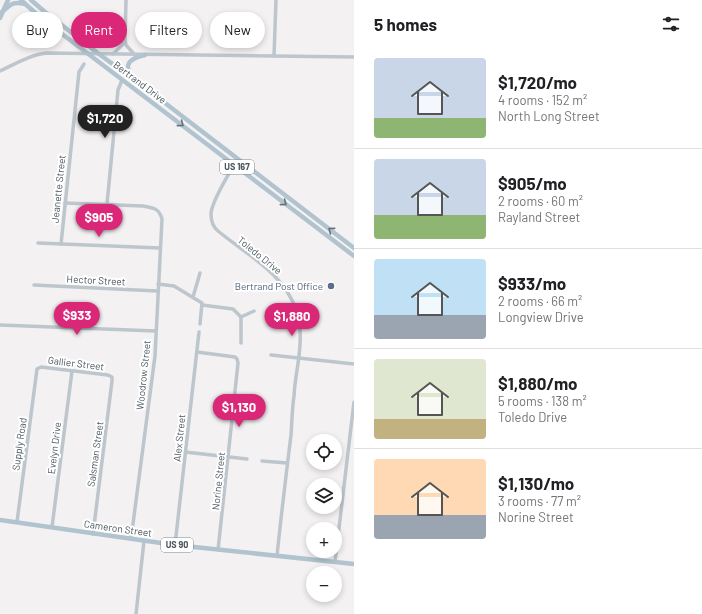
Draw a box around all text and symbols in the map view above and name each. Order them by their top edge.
chip: Buy [12,12,63,48]
chip: Rent [71,12,127,48]
chip: Filters [135,12,202,48]
chip: New [210,12,265,48]
icon: filters [660,13,682,35]
text: 5 homes [374,14,437,34]
street label: Bertrand Drive [111,58,169,106]
text: $1,720/mo [498,72,577,92]
icon: home [406,74,454,122]
text: 4 rooms · 152 m² [498,92,587,108]
pin: $1,720 [72,105,138,139]
text: North Long Street [498,108,600,124]
text: $1,720 [87,110,123,126]
one-way arrow [176,120,183,127]
street label: Jeanette Street [48,154,68,224]
road number: US 167 [220,160,254,174]
text: $905/mo [498,173,567,193]
icon: home [406,175,454,223]
text: 2 rooms · 60 m² [498,193,583,209]
one-way arrow [280,198,287,205]
pin: $905 [75,204,123,238]
text: $905 [85,209,113,225]
text: Rayland Street [498,209,580,225]
one-way arrow [329,228,336,235]
street label: Toledo Drive [236,234,284,276]
street label: Hector Street [66,272,126,288]
text: $933/mo [498,273,566,293]
icon: home [406,275,454,323]
place label: Bertrand Post Office [235,280,323,292]
marker: Bertrand Post Office [326,281,336,291]
text: 2 rooms · 66 m² [498,293,582,309]
pin: $933 [53,302,101,336]
pin: $1,880 [259,303,325,337]
text: $933 [63,307,91,323]
text: $1,880 [274,308,310,324]
text: Longview Drive [498,309,584,325]
street label: Woodrow Street [133,339,153,410]
street label: Gallier Street [47,354,105,372]
text: $1,880/mo [498,373,578,393]
icon: home [406,375,454,423]
text: 5 rooms · 138 m² [498,393,587,409]
pin: $1,130 [206,394,272,428]
text: $1,130 [222,399,256,415]
text: Toledo Drive [498,409,567,425]
street label: Alex Street [171,413,187,462]
street label: Supply Road [9,417,29,471]
street label: Salsman Street [84,420,106,488]
street label: Evelyn Drive [45,421,63,475]
map controls [306,434,342,602]
button: locate [306,434,342,470]
street label: Norine Street [209,451,227,511]
text: $1,130/mo [498,473,574,493]
icon: home [406,475,454,523]
button: layers [306,478,342,514]
text: 3 rooms · 77 m² [498,493,581,509]
text: Norine Street [498,509,574,525]
street label: Cameron Street [83,517,153,539]
button: + [306,522,342,558]
road number: US 90 [161,538,193,552]
button: − [306,566,342,602]

